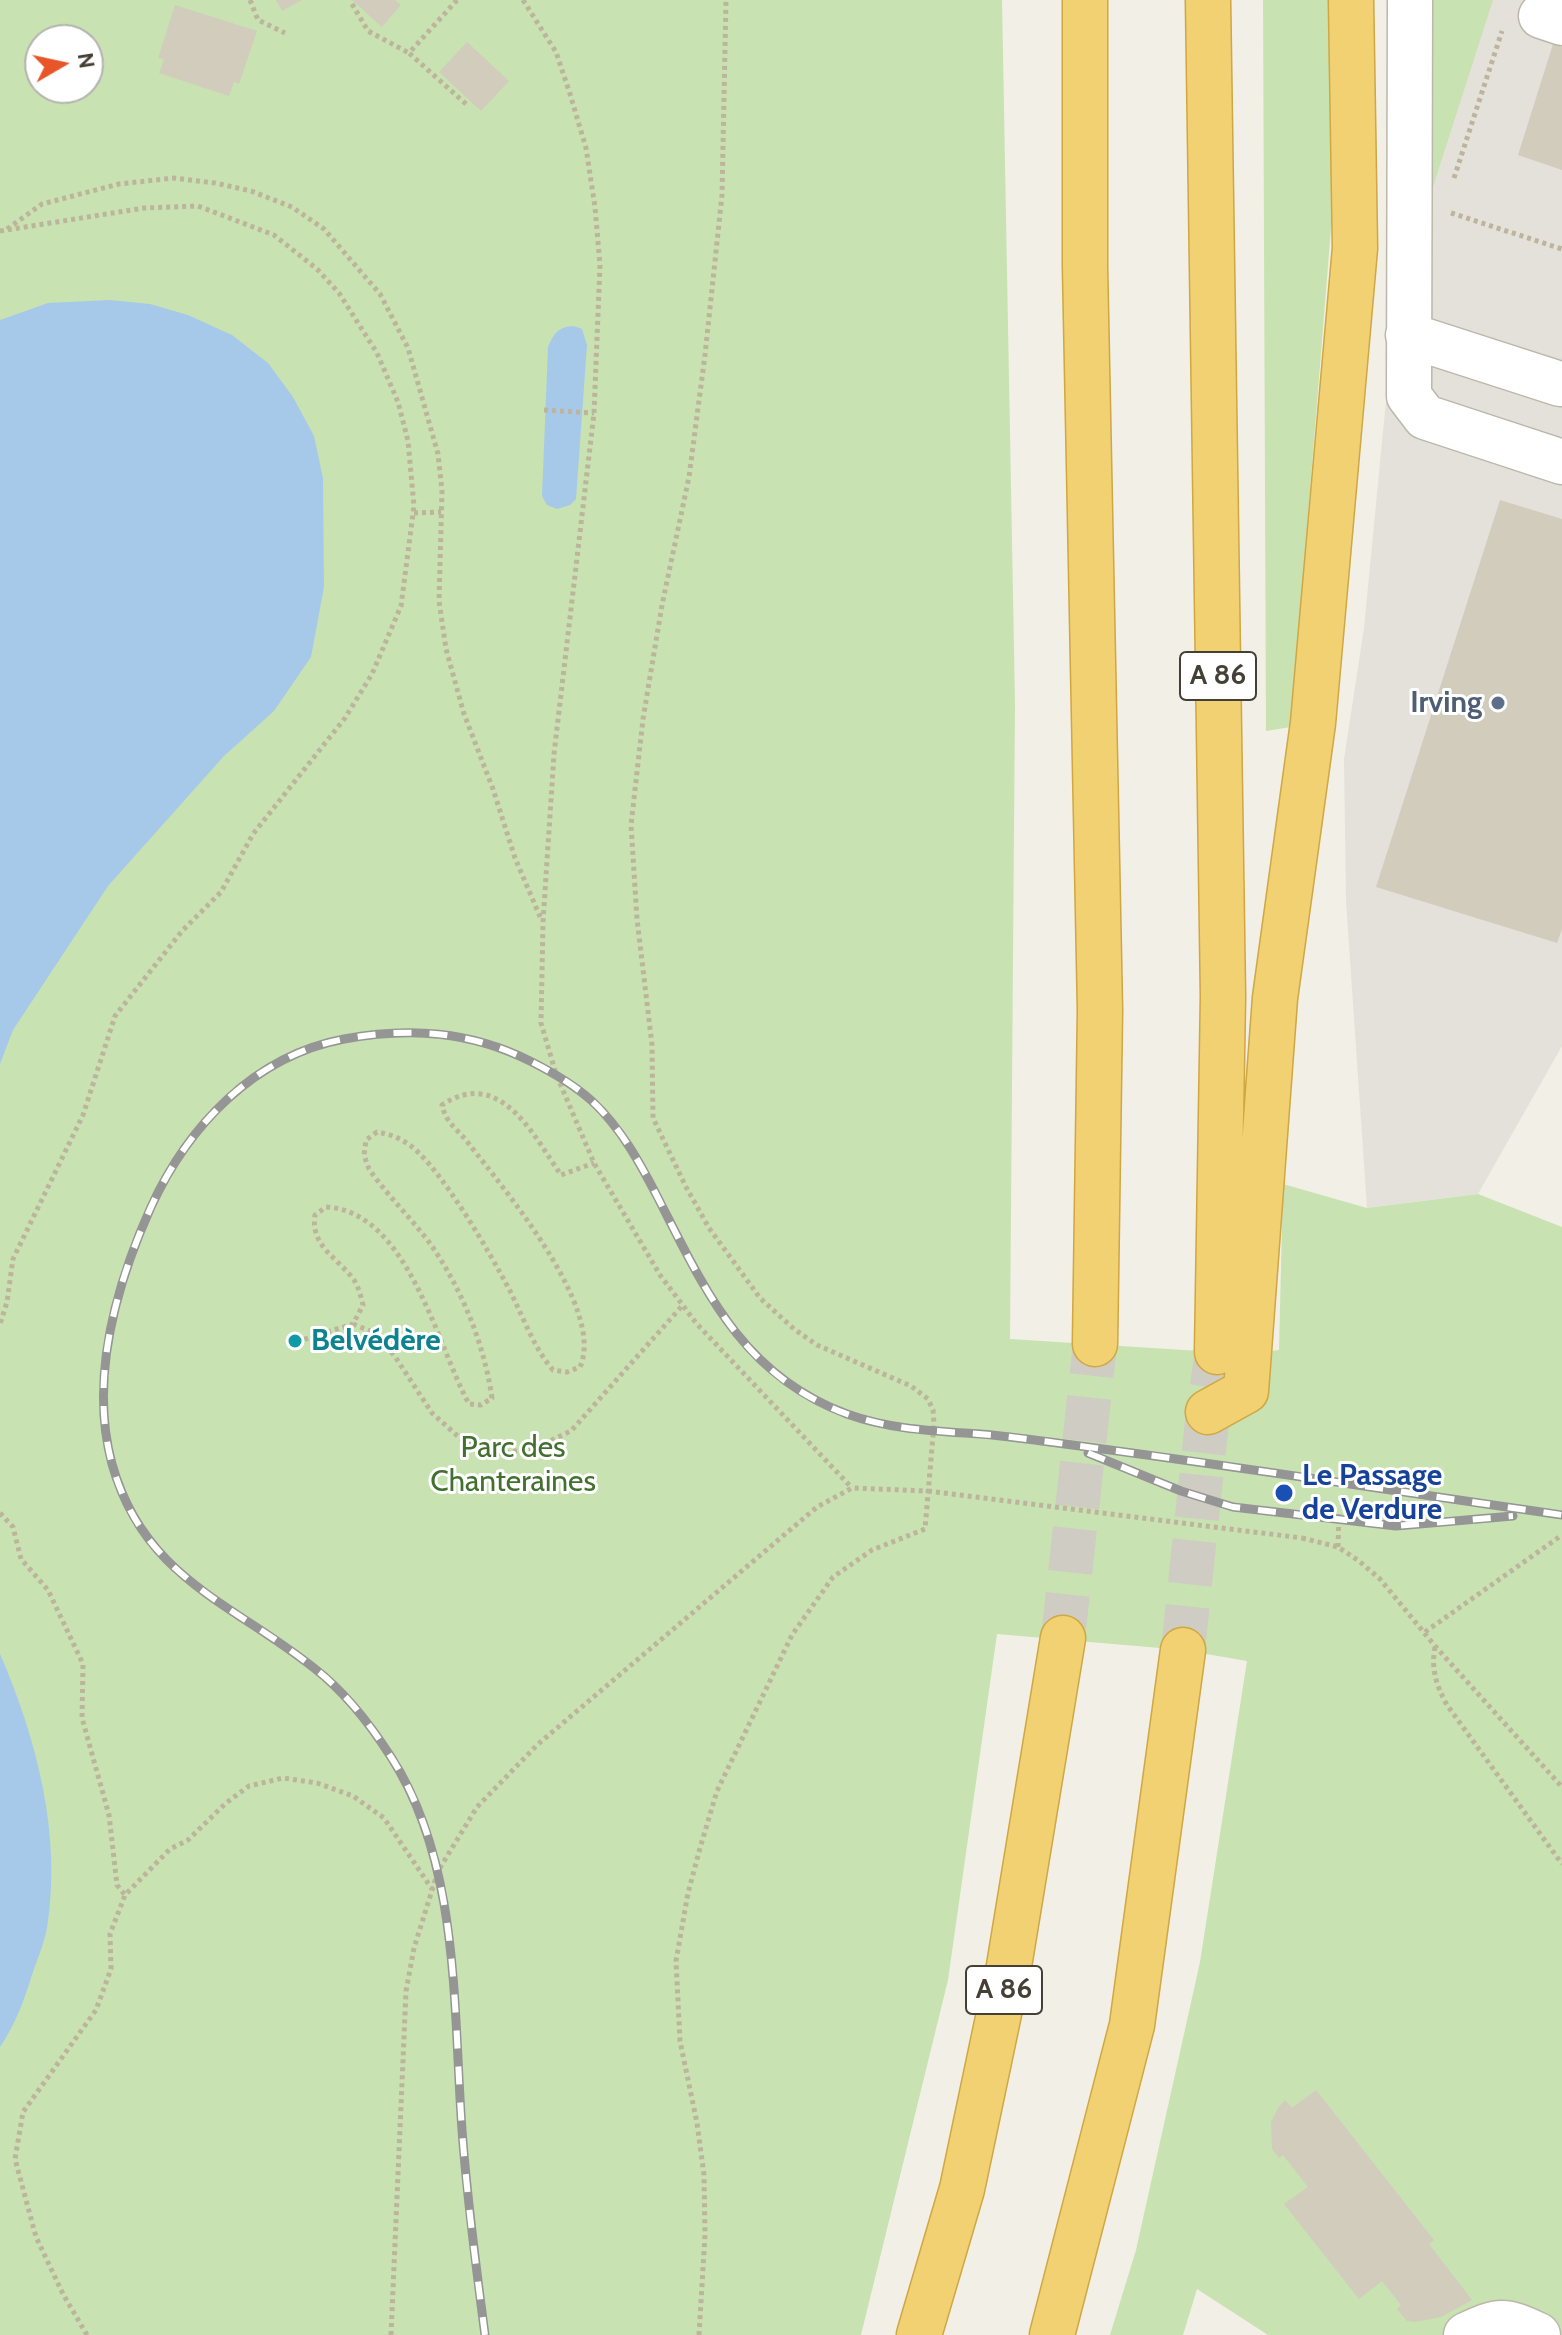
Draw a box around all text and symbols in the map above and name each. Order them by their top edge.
north arrow [24,24,104,104]
text: N [72,51,101,70]
road number: A 86 [1180,652,1256,700]
place label: Irving [1410,685,1482,721]
marker: Irving [1489,694,1507,712]
place label: Belvédère [311,1323,441,1359]
marker: Belvédère [286,1332,304,1350]
park label: Parc des Chanteraines [430,1430,596,1500]
place label: Le Passage de Verdure [1302,1458,1442,1528]
marker: Le Passage de Verdure [1273,1482,1295,1504]
road number: A 86 [966,1966,1042,2014]

